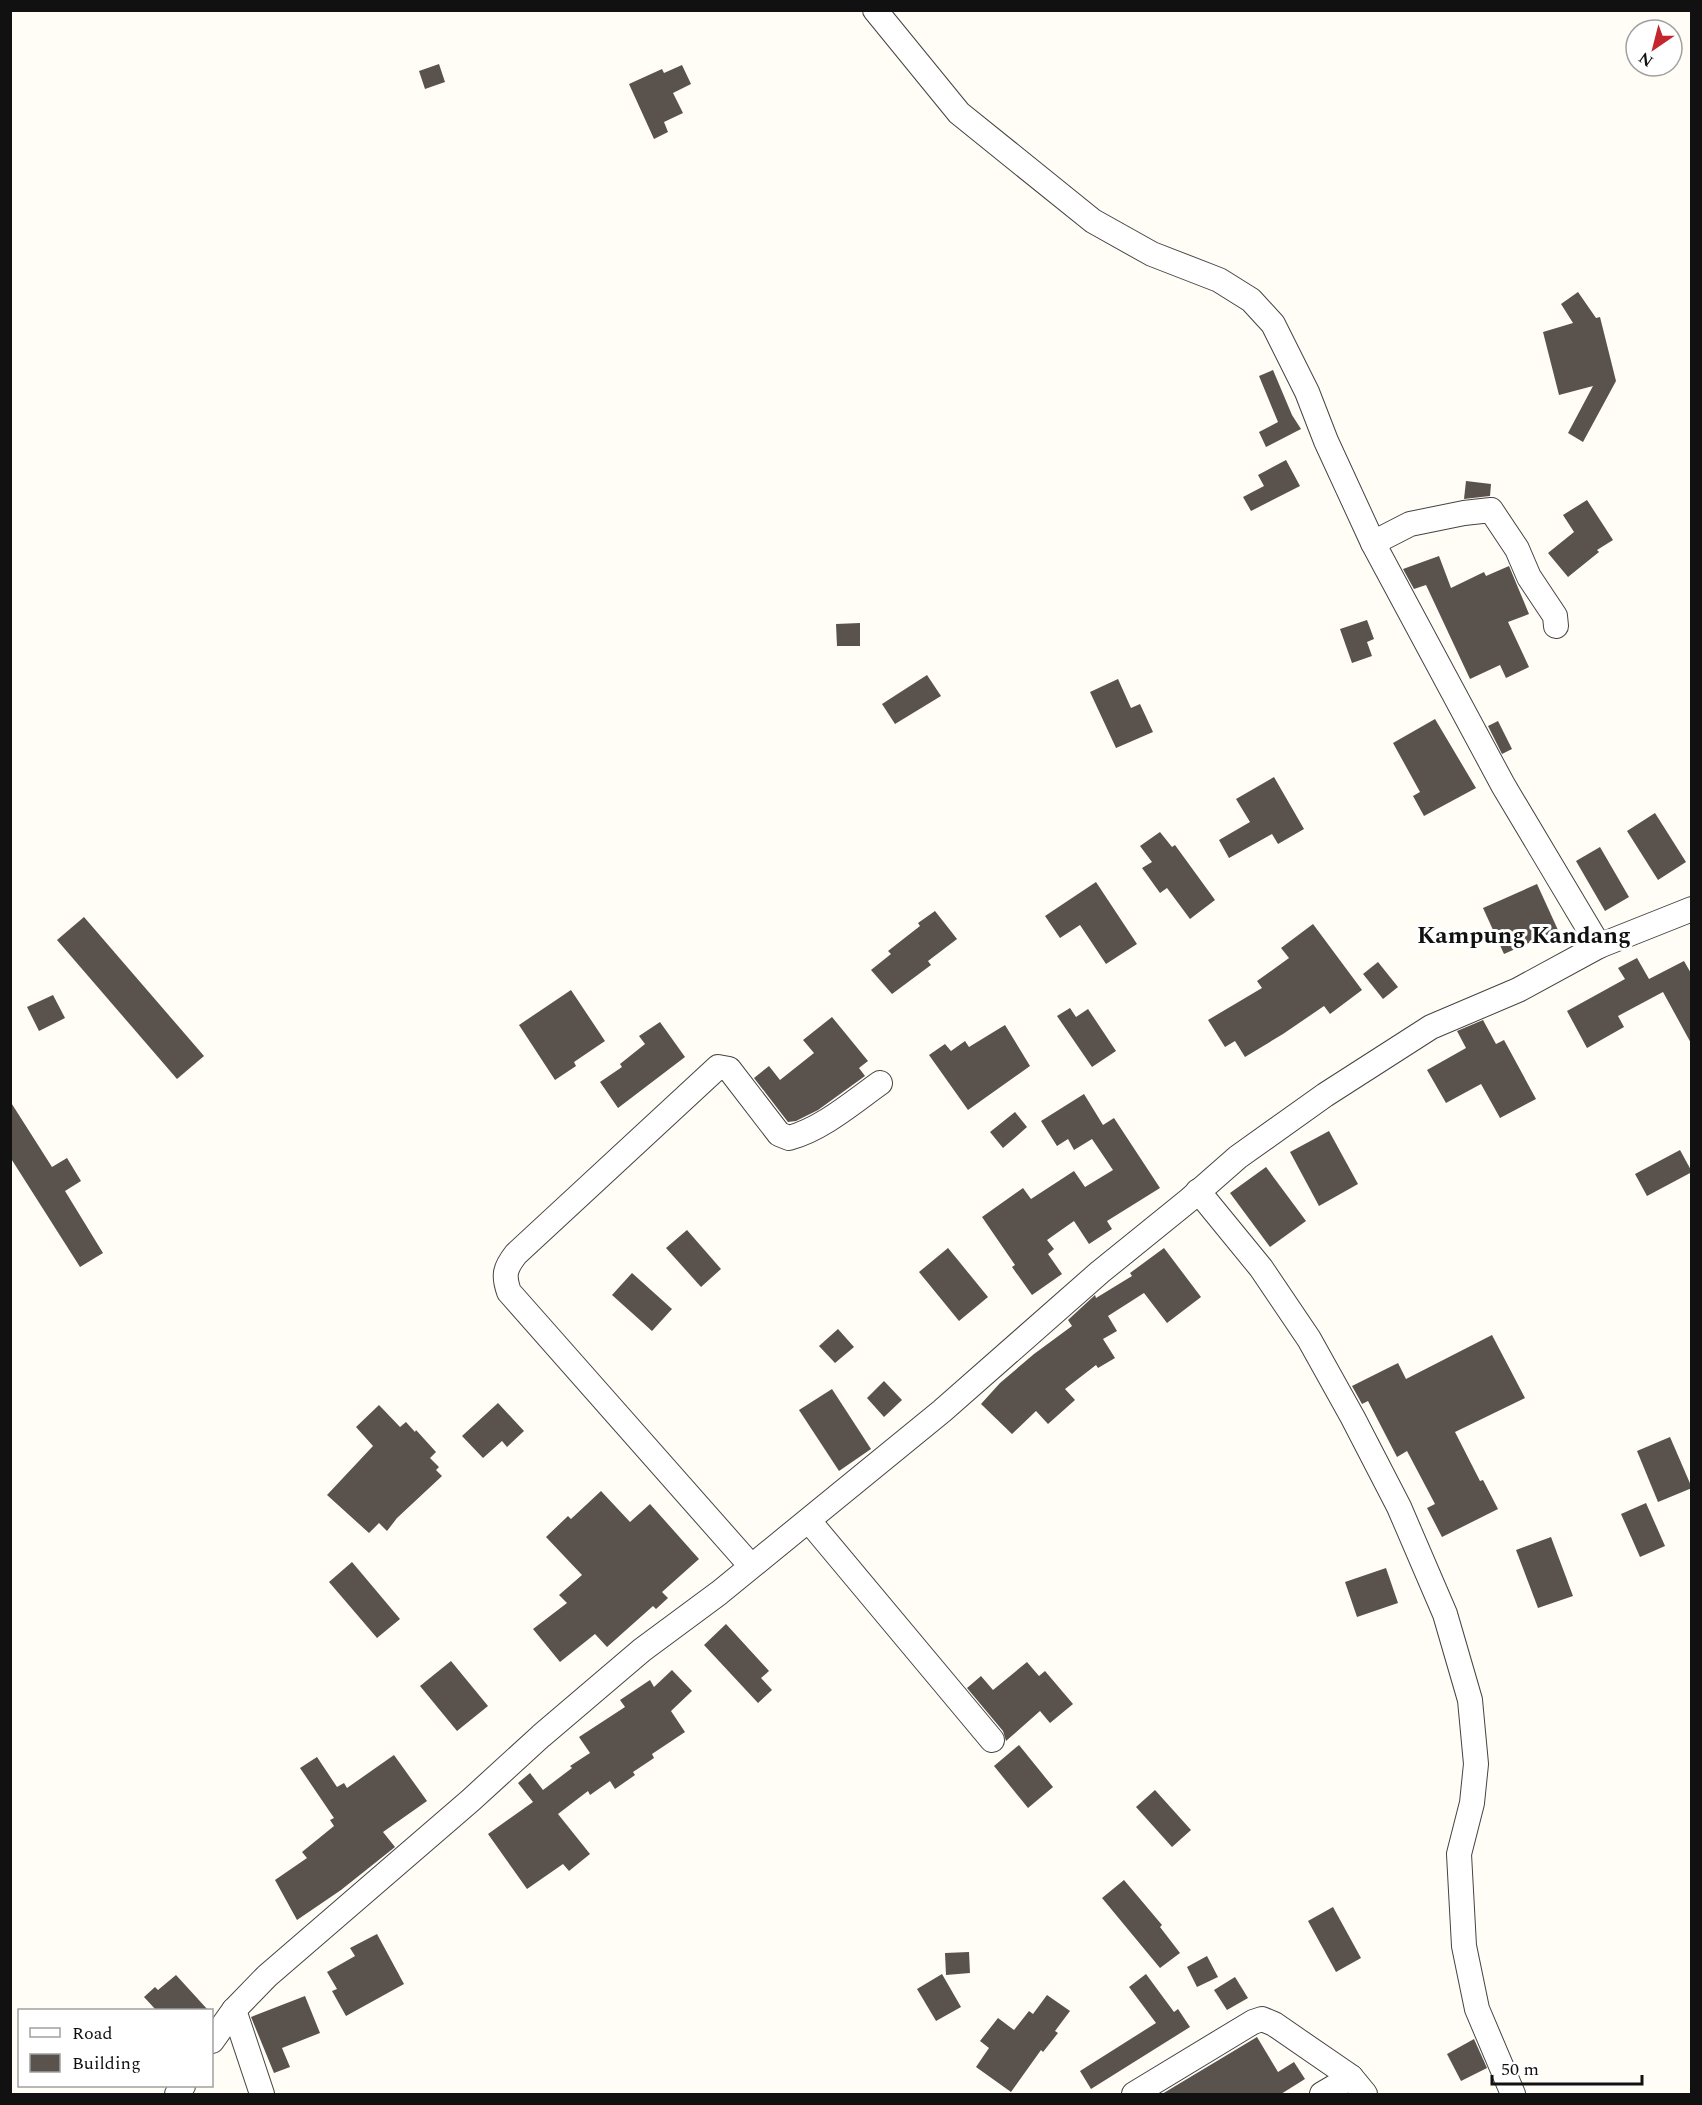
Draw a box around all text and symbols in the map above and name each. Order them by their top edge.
north arrow [1624,18,1684,78]
text: N [1634,46,1658,73]
district label: Kampung Kandang [1417,918,1631,954]
legend [18,2009,213,2087]
text: Road [72,2020,113,2047]
scale bar [1492,2048,1642,2086]
text: Building [72,2050,141,2077]
text: 50 m [1501,2056,1539,2083]

